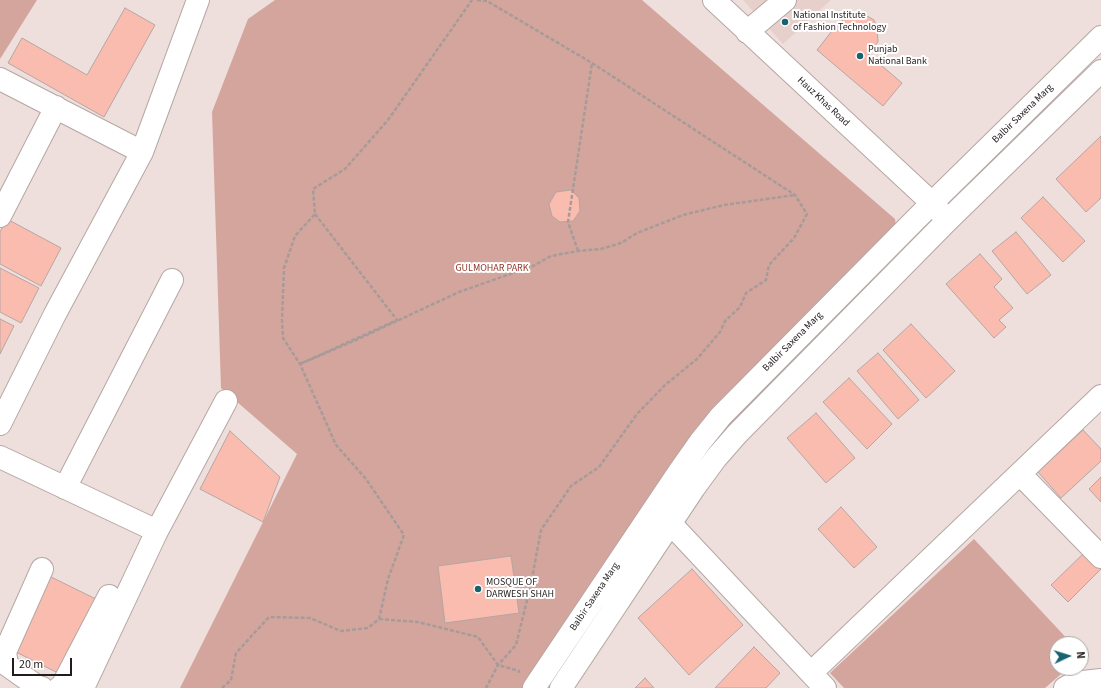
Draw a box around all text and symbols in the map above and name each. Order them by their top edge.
place label: National Institute of Fashion Technology [793,10,886,34]
marker: National Institute of Fashion Technology [780,17,790,27]
place label: Punjab National Bank [868,44,927,68]
marker: Punjab National Bank [855,51,865,61]
street label: Hauz Khas Road [794,75,852,129]
street label: Balbir Saxena Marg [990,82,1056,146]
park label: GULMOHAR PARK [455,263,529,275]
street label: Balbir Saxena Marg [761,310,825,374]
street label: Balbir Saxena Marg [568,561,622,633]
place label: MOSQUE OF DARWESH SHAH [486,577,554,600]
marker: MOSQUE OF DARWESH SHAH [473,584,483,594]
north arrow [1049,636,1089,676]
scale bar [14,650,74,676]
text: N [1073,651,1088,659]
text: 20 m [19,656,43,673]

